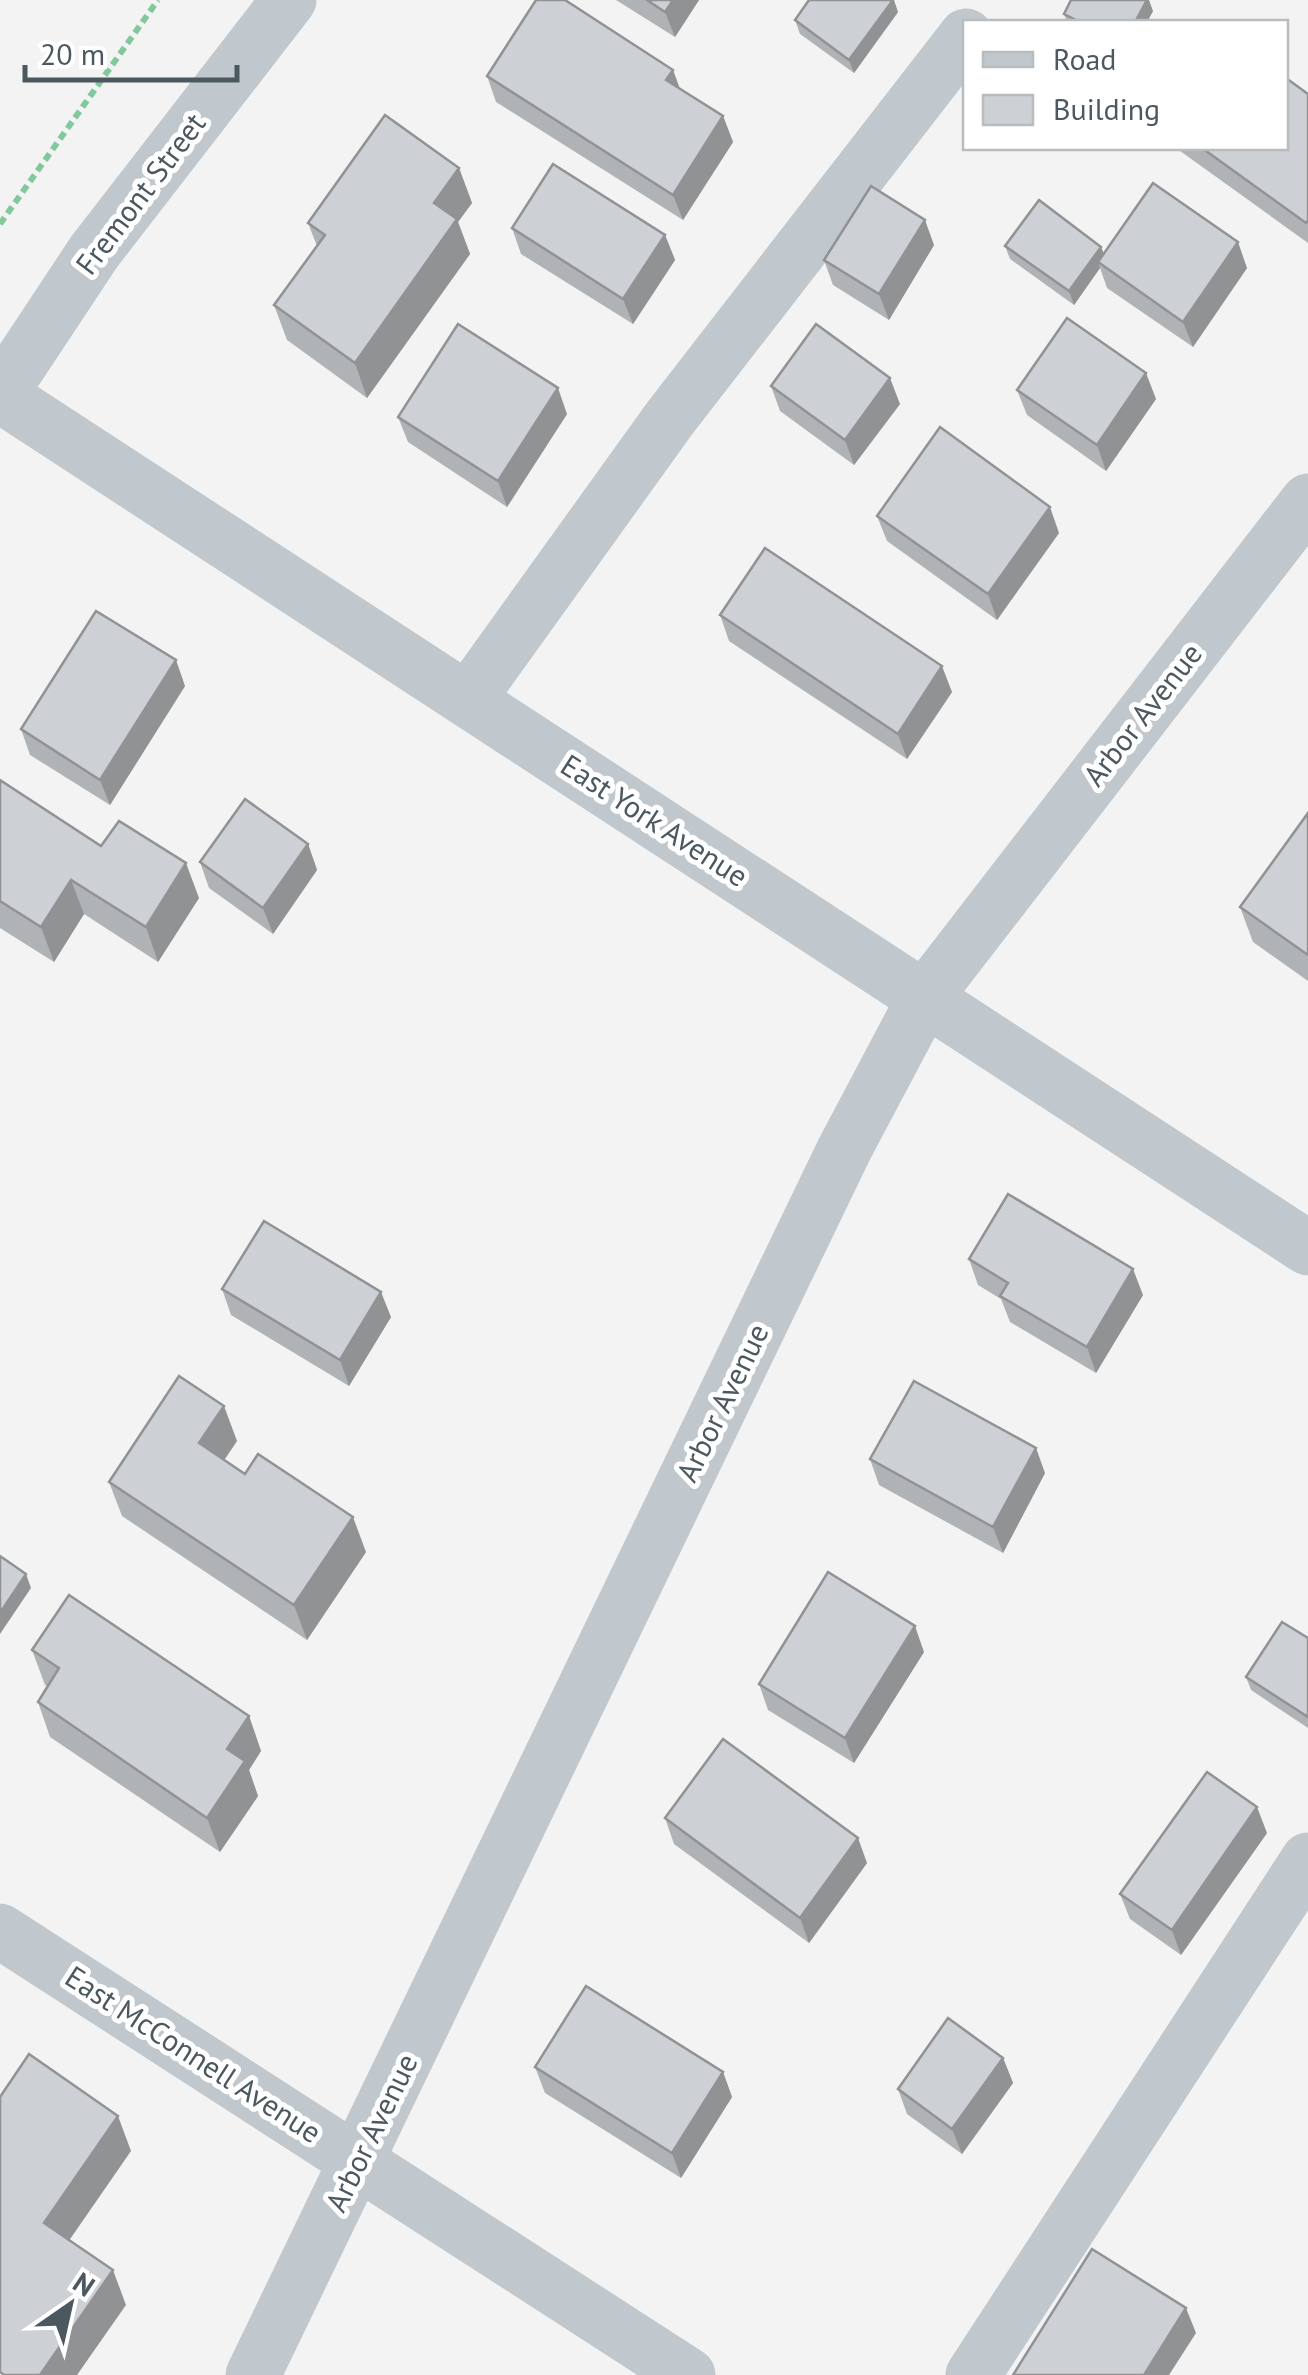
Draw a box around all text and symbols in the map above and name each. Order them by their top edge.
scale bar [25,20,238,82]
legend [963,20,1288,150]
text: 20 m [40,34,105,73]
text: Road [1053,39,1117,78]
text: Building [1053,89,1160,128]
street label: Fremont Street [66,104,213,282]
street label: Arbor Avenue [1074,635,1210,793]
street label: East York Avenue [554,745,756,895]
street label: Arbor Avenue [667,1317,777,1488]
street label: East McConnell Avenue [58,1956,329,2151]
street label: Arbor Avenue [316,2047,426,2218]
north arrow [20,2255,120,2355]
text: N [66,2263,102,2304]

